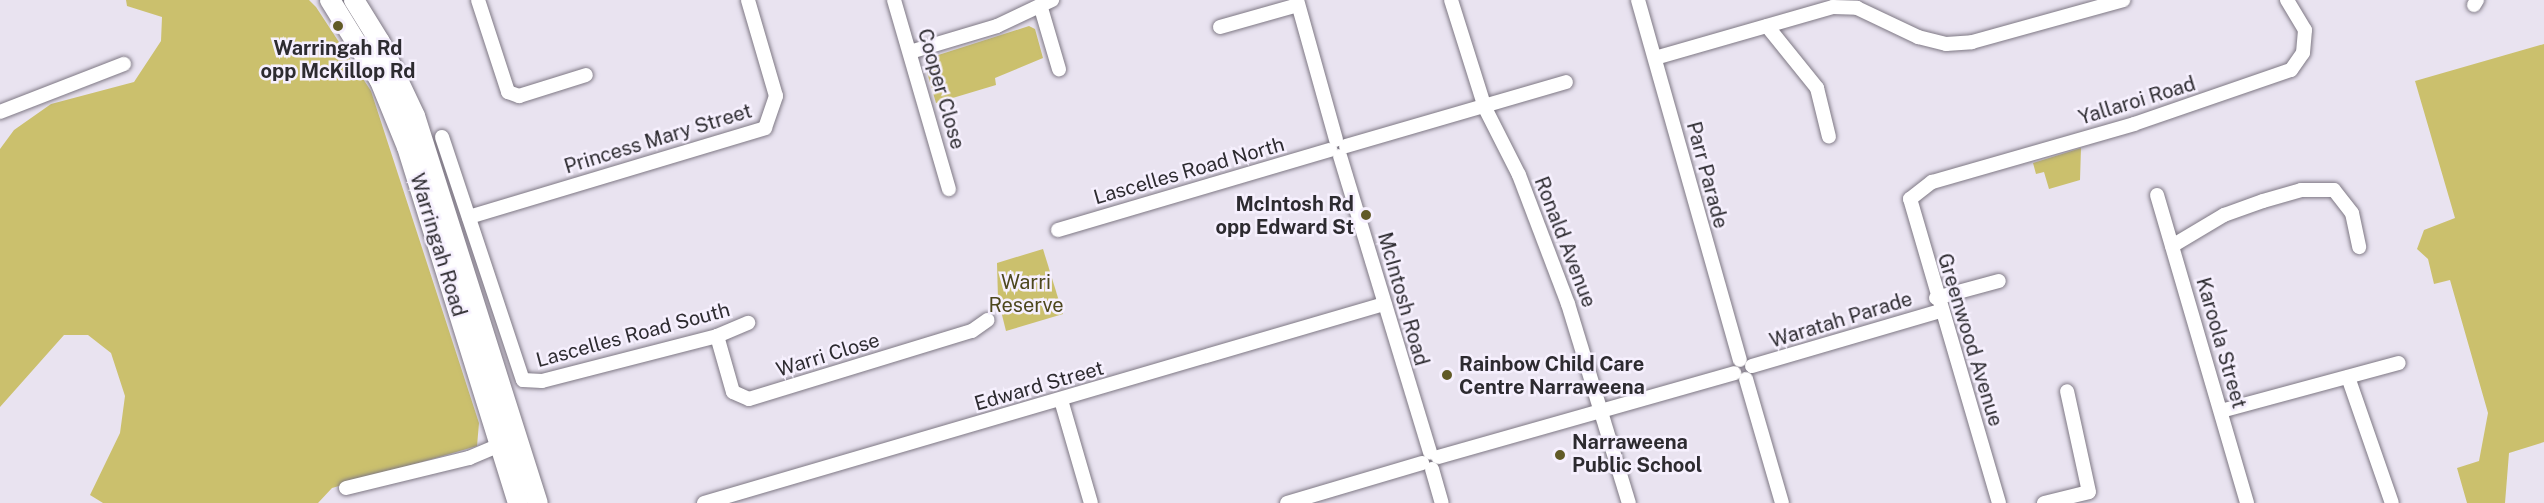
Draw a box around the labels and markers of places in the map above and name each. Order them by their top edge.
marker: Warringah Rd opp McKillop Rd [331,19,345,33]
place label: Warringah Rd opp McKillop Rd [261,36,415,83]
place label: McIntosh Rd opp Edward St [1215,192,1354,239]
marker: McIntosh Rd opp Edward St [1359,208,1373,222]
place label: Rainbow Child Care Centre Narraweena [1459,352,1645,399]
marker: Rainbow Child Care Centre Narraweena [1440,368,1454,382]
place label: Narraweena Public School [1572,431,1702,478]
marker: Narraweena Public School [1553,448,1567,462]

